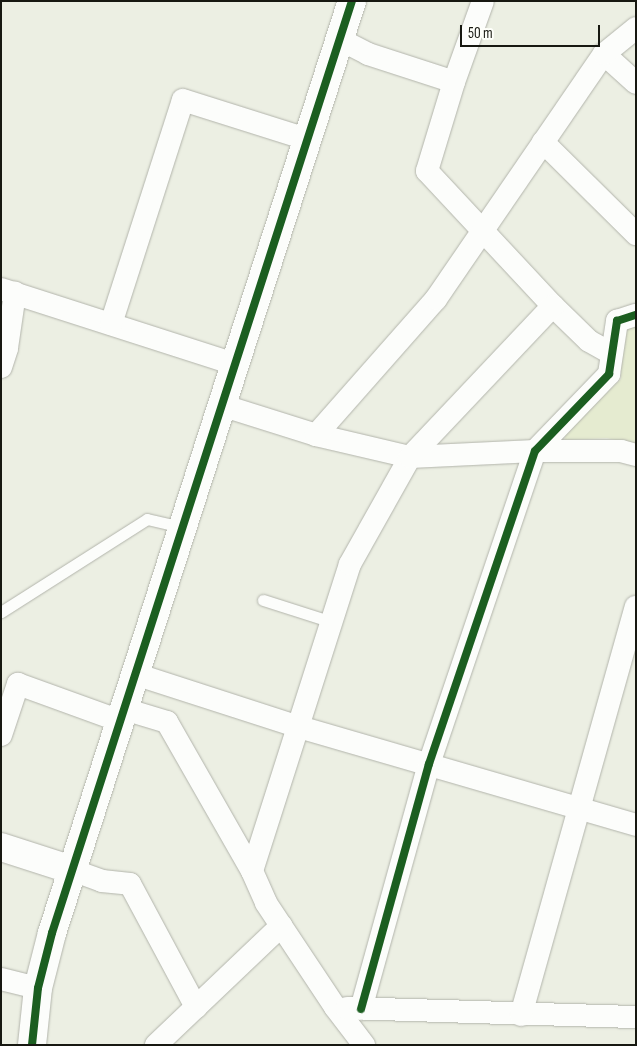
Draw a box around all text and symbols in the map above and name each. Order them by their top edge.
scale bar [462,15,602,47]
text: 50 m [468,24,493,43]

